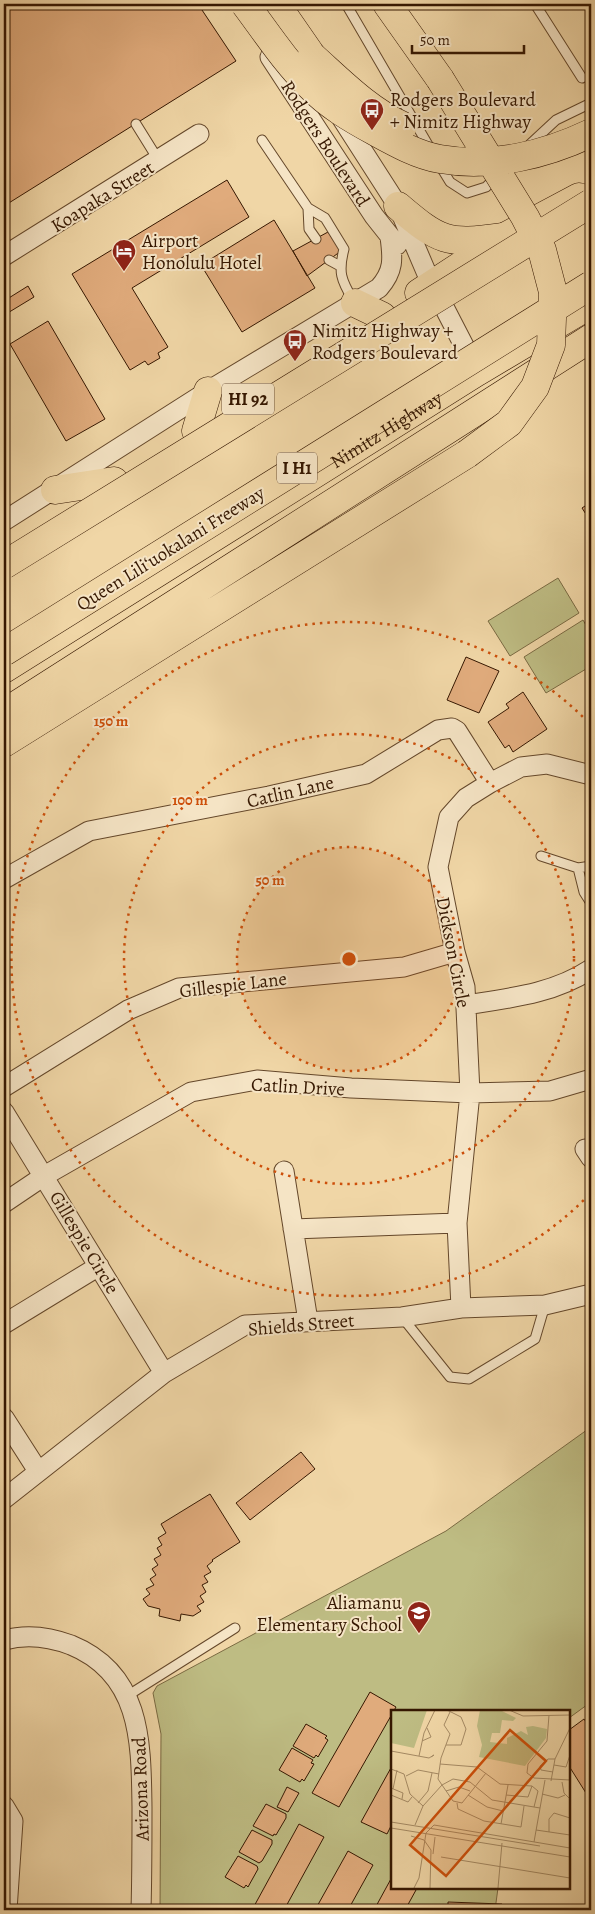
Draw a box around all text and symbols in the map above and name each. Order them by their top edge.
scale bar [412,22,525,54]
text: 50 m [420,30,450,50]
street label: Rodgers Boulevard [275,75,376,212]
place label: Rodgers Boulevard + Nimitz Highway [390,87,537,135]
bus stop icon: Rodgers Boulevard + Nimitz Highway [359,97,385,131]
street label: Koapaka Street [46,155,159,239]
place label: Airport Honolulu Hotel [141,228,262,276]
hotel icon: Airport Honolulu Hotel [111,238,137,272]
place label: Nimitz Highway + Rodgers Boulevard [312,318,459,366]
bus stop icon: Nimitz Highway + Rodgers Boulevard [282,328,308,362]
road number: HI 92 [222,384,274,414]
street label: Nimitz Highway [325,385,448,475]
road number: I H1 [277,452,317,483]
street label: Queen Liliʻuokalani Freeway [72,480,270,617]
text: 150 m [94,711,129,731]
street label: Catlin Lane [244,769,336,815]
text: 100 m [172,790,208,810]
text: 50 m [255,870,285,890]
street label: Dickson Circle [430,894,477,1010]
centre of rings [340,950,358,968]
street label: Gillespie Lane [178,965,288,1004]
street label: Catlin Drive [250,1072,345,1102]
street label: Gillespie Circle [43,1186,125,1299]
street label: Shields Street [247,1307,355,1343]
place label: Aliamanu Elementary School [257,1590,403,1638]
school or university icon: Aliamanu Elementary School [406,1600,432,1634]
inset map [391,1710,570,1889]
street label: Arizona Road [126,1736,156,1842]

